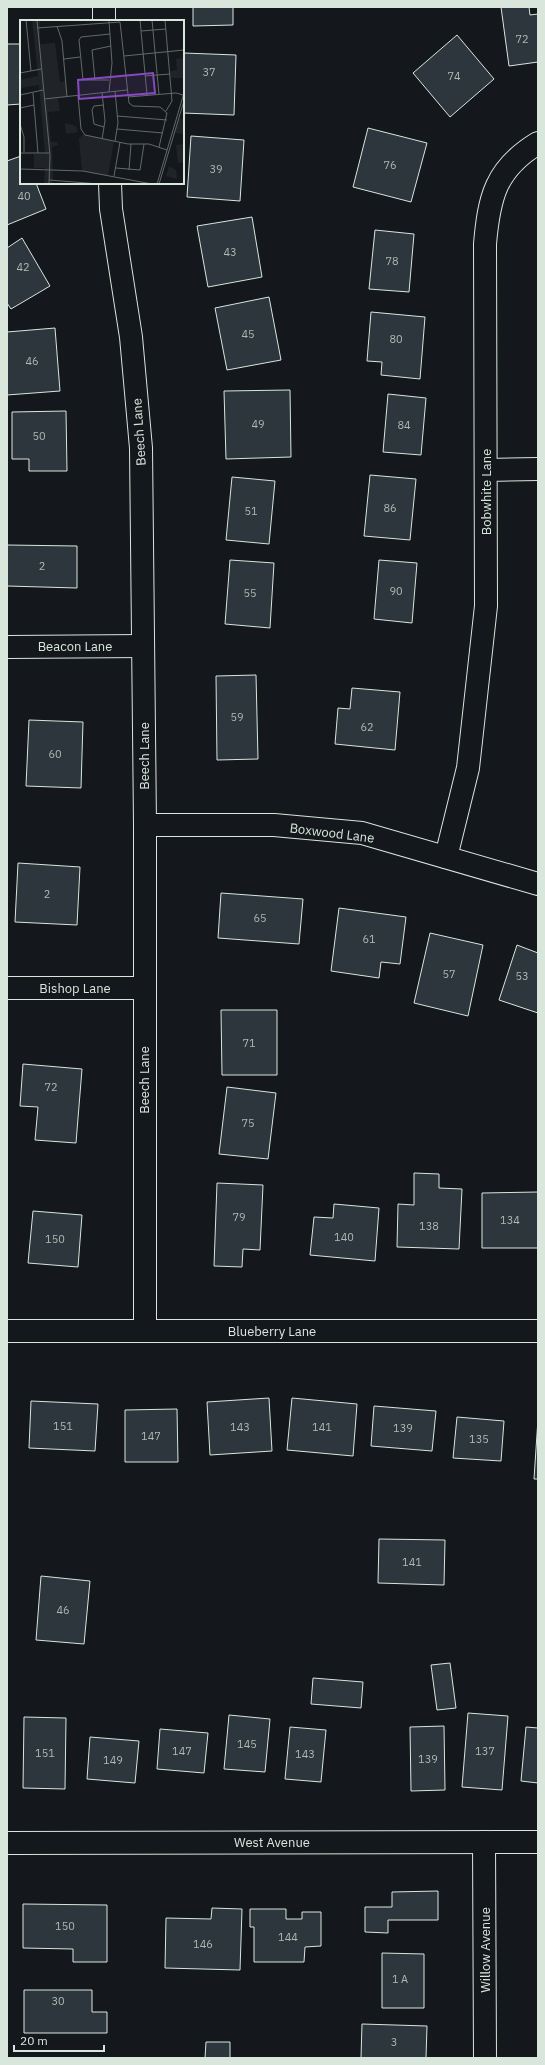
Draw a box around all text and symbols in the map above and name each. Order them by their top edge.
inset map [20,20,184,184]
house number: 72 [515,32,529,46]
house number: 37 [202,65,216,79]
house number: 74 [447,69,461,83]
house number: 76 [383,158,397,172]
house number: 39 [209,162,223,176]
house number: 40 [17,189,31,203]
house number: 43 [223,245,237,259]
house number: 78 [385,254,399,268]
house number: 42 [16,260,30,274]
house number: 45 [241,327,255,341]
house number: 80 [389,332,403,346]
house number: 46 [25,354,39,368]
street label: Beech Lane [128,398,150,466]
house number: 49 [251,417,265,431]
house number: 84 [397,418,411,432]
house number: 50 [32,429,46,443]
street label: Bobwhite Lane [478,449,495,535]
house number: 86 [383,501,397,515]
house number: 51 [244,504,258,518]
house number: 2 [39,559,45,573]
house number: 90 [389,584,403,598]
house number: 55 [243,586,257,600]
street label: Beacon Lane [38,638,112,655]
house number: 59 [230,710,244,724]
house number: 62 [360,720,374,734]
street label: Beech Lane [136,722,153,790]
house number: 60 [48,747,62,761]
street label: Boxwood Lane [289,819,375,847]
house number: 2 [44,887,50,901]
house number: 65 [253,911,267,925]
house number: 61 [362,932,376,946]
house number: 57 [442,967,456,981]
house number: 53 [515,969,529,983]
street label: Bishop Lane [39,980,111,997]
house number: 71 [242,1036,256,1050]
street label: Beech Lane [136,1046,153,1114]
house number: 72 [44,1080,58,1094]
house number: 75 [241,1116,255,1130]
house number: 79 [232,1210,246,1224]
house number: 134 [500,1213,520,1227]
house number: 138 [419,1219,439,1233]
house number: 140 [334,1230,354,1244]
house number: 150 [45,1232,65,1246]
street label: Blueberry Lane [228,1323,316,1340]
house number: 151 [53,1419,73,1433]
house number: 143 [230,1420,250,1434]
house number: 141 [312,1420,332,1434]
house number: 139 [393,1421,413,1435]
house number: 147 [141,1429,161,1443]
house number: 135 [469,1432,489,1446]
house number: 141 [402,1555,422,1569]
house number: 46 [56,1603,70,1617]
house number: 145 [237,1737,257,1751]
house number: 147 [172,1744,192,1758]
house number: 137 [475,1744,495,1758]
house number: 151 [35,1746,55,1760]
house number: 143 [295,1747,315,1761]
house number: 139 [418,1752,438,1766]
house number: 149 [103,1753,123,1767]
street label: West Avenue [234,1834,310,1851]
street label: Willow Avenue [477,1907,494,1993]
house number: 150 [55,1919,75,1933]
house number: 144 [278,1930,298,1944]
house number: 146 [193,1937,213,1951]
house number: 1 A [392,1972,408,1986]
house number: 30 [51,1994,65,2008]
scale bar [14,2027,104,2053]
text: 20 m [20,2033,48,2048]
house number: 3 [391,2035,397,2049]

